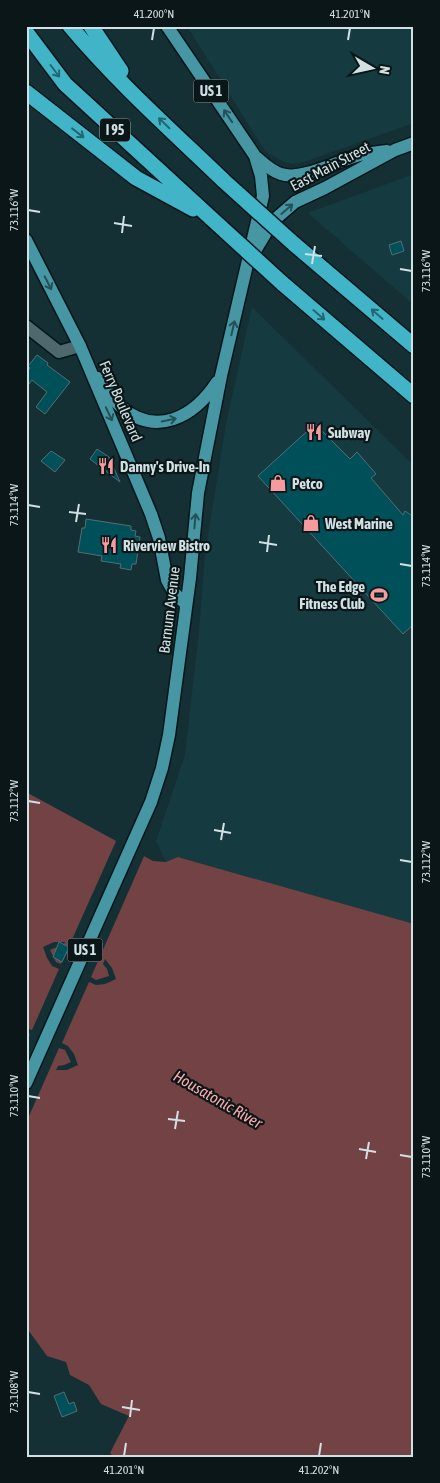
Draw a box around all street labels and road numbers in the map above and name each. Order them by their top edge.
road number: US 1 [194,80,228,102]
road number: I 95 [100,118,130,142]
street label: East Main Street [287,138,373,194]
street label: Ferry Boulevard [96,358,146,444]
street label: Barnum Avenue [155,565,183,654]
road number: US 1 [68,938,102,962]

